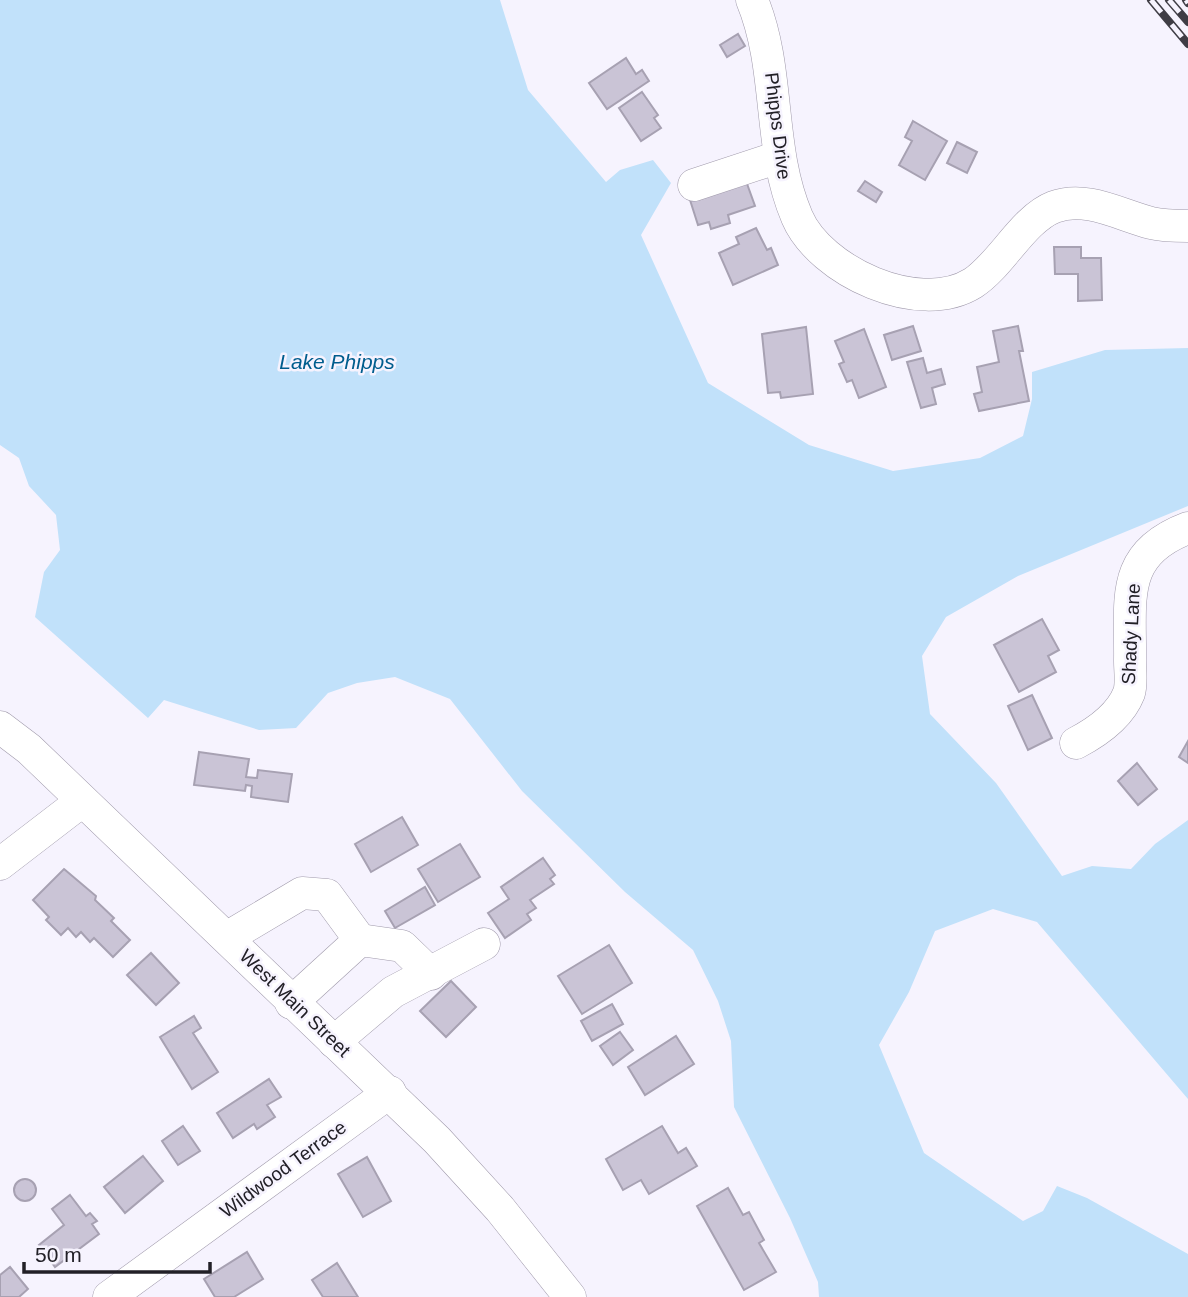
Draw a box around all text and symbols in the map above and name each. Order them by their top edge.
street label: Phipps Drive [761,71,795,181]
water label: Lake Phipps [279,350,395,373]
street label: Shady Lane [1118,583,1144,685]
street label: West Main Street [235,945,355,1062]
street label: Wildwood Terrace [216,1116,350,1222]
scale bar [24,1230,210,1274]
text: 50 m [35,1243,82,1266]

